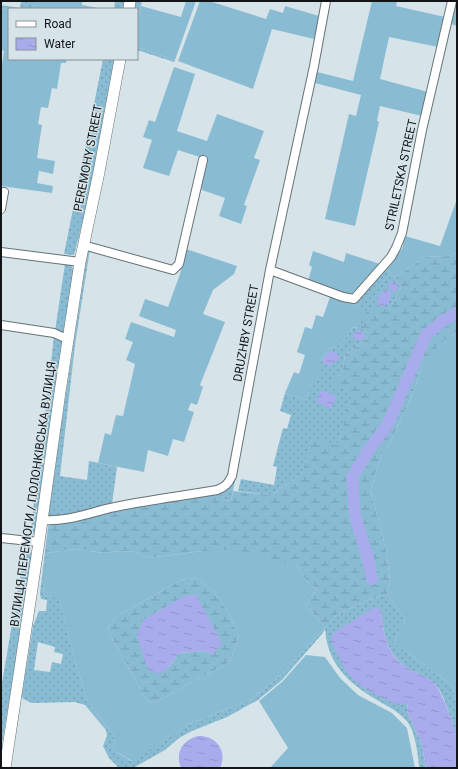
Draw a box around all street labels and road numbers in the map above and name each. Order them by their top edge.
street label: PEREMOHY STREET [71,103,105,213]
street label: STRILETSKA STREET [382,118,420,232]
street label: DRUZHBY STREET [231,283,261,383]
street label: ВУЛИЦЯ ПЕРЕМОГИ / ПОЛОНКІВСЬКА ВУЛИЦЯ [7,360,59,628]

